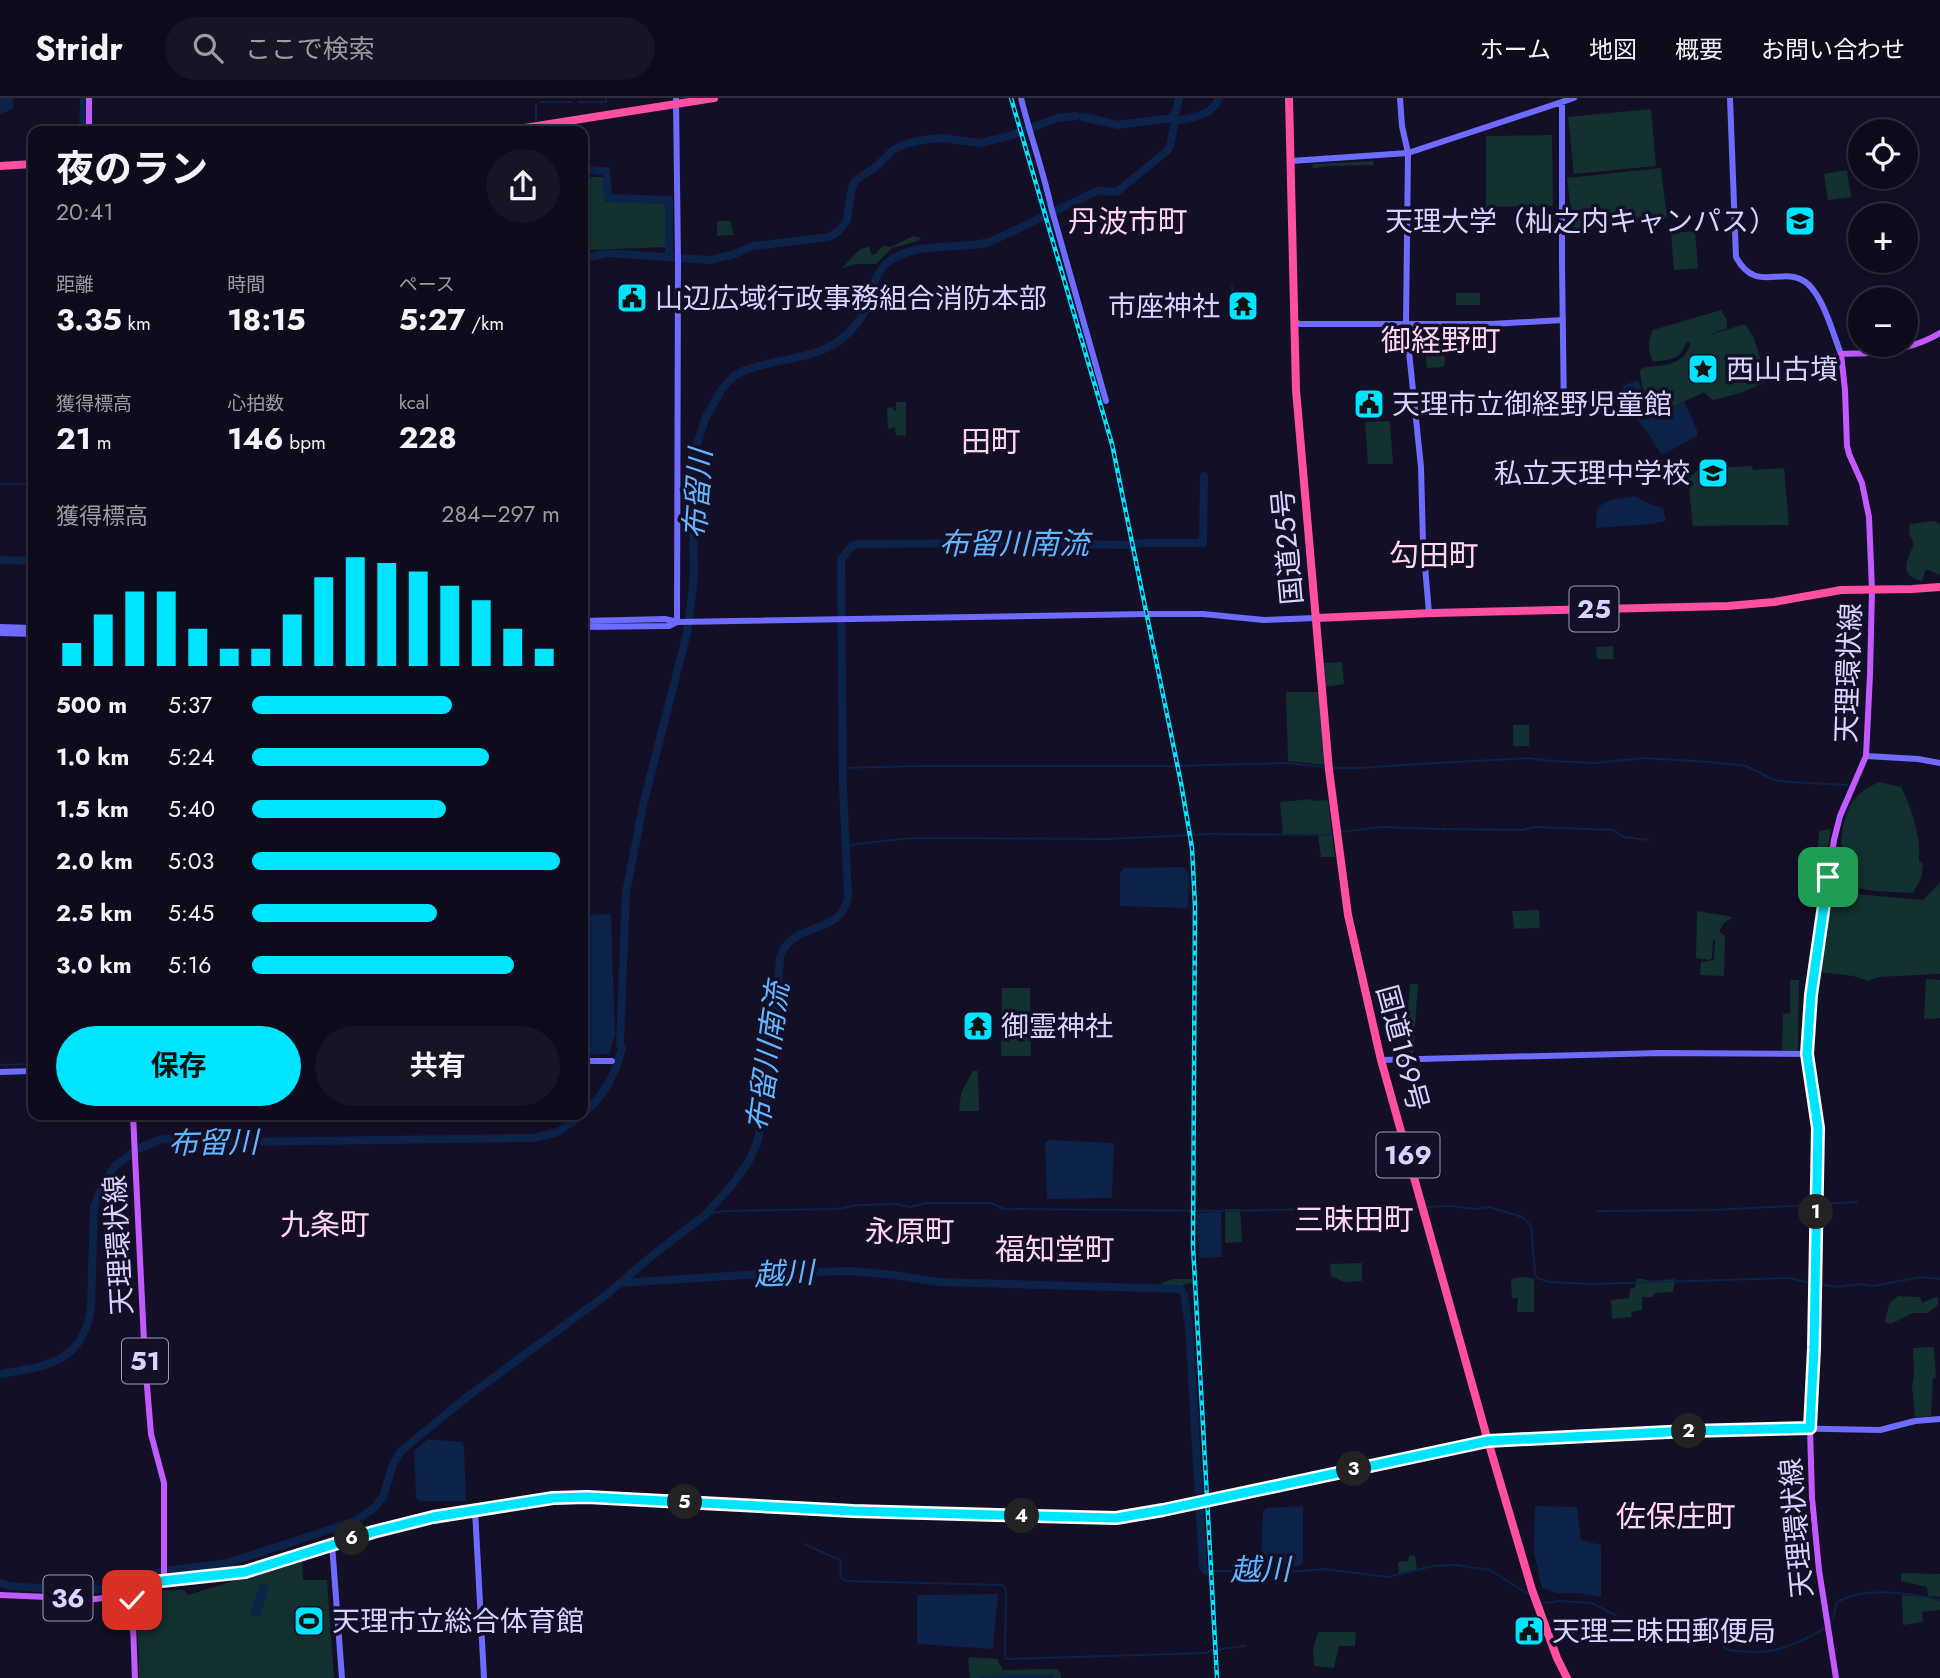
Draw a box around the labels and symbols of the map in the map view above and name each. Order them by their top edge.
district label: 丹波市町 [1068,200,1188,243]
place label: 天理大学（杣之内キャンパス） [1385,201,1777,242]
school or university icon: 天理大学（杣之内キャンパス） [1783,204,1817,238]
place label: 山辺広域行政事務組合消防本部 [655,278,1047,319]
public building icon: 山辺広域行政事務組合消防本部 [615,281,649,315]
place label: 市座神社 [1108,286,1220,327]
temple icon: 市座神社 [1226,289,1260,323]
district label: 御経野町 [1381,319,1501,362]
place label: 西山古墳 [1726,349,1838,390]
place icon: 西山古墳 [1686,352,1720,386]
place label: 天理市立御経野児童館 [1392,384,1672,425]
public building icon: 天理市立御経野児童館 [1352,387,1386,421]
district label: 田町 [961,420,1021,463]
water label: 布留川 [673,445,722,540]
place label: 私立天理中学校 [1494,453,1690,494]
school or university icon: 私立天理中学校 [1696,456,1730,490]
street label: 国道25号 [1262,488,1313,606]
water label: 布留川南流 [939,522,1093,565]
district label: 勾田町 [1389,534,1479,577]
road number: 25 [1570,587,1618,632]
street label: 天理環状線 [1826,602,1871,744]
pin [1798,847,1858,907]
water label: 布留川南流 [736,976,800,1134]
street label: 国道169号 [1366,981,1439,1116]
place label: 御霊神社 [1001,1006,1113,1047]
temple icon: 御霊神社 [961,1009,995,1043]
water label: 布留川 [168,1120,261,1165]
road number: 169 [1376,1132,1440,1178]
street label: 天理環状線 [94,1174,143,1316]
pin: 1 [1798,1194,1834,1230]
district label: 三昧田町 [1294,1198,1414,1241]
district label: 九条町 [280,1203,370,1246]
district label: 永原町 [865,1210,955,1253]
district label: 福知堂町 [995,1228,1115,1271]
water label: 越川 [753,1250,818,1297]
road number: 51 [122,1338,168,1384]
pin: 2 [1672,1414,1706,1448]
pin: 3 [1336,1452,1372,1486]
street label: 天理環状線 [1770,1456,1823,1599]
pin: 5 [668,1484,702,1520]
district label: 佐保庄町 [1616,1495,1736,1538]
pin: 4 [1004,1498,1040,1534]
pin: 6 [334,1520,370,1556]
water label: 越川 [1230,1547,1293,1592]
pin [102,1570,162,1630]
road number: 36 [43,1576,92,1620]
place label: 天理市立総合体育館 [332,1601,584,1642]
sports icon: 天理市立総合体育館 [292,1604,326,1638]
place label: 天理三昧田郵便局 [1552,1611,1776,1652]
public building icon: 天理三昧田郵便局 [1512,1614,1546,1648]

